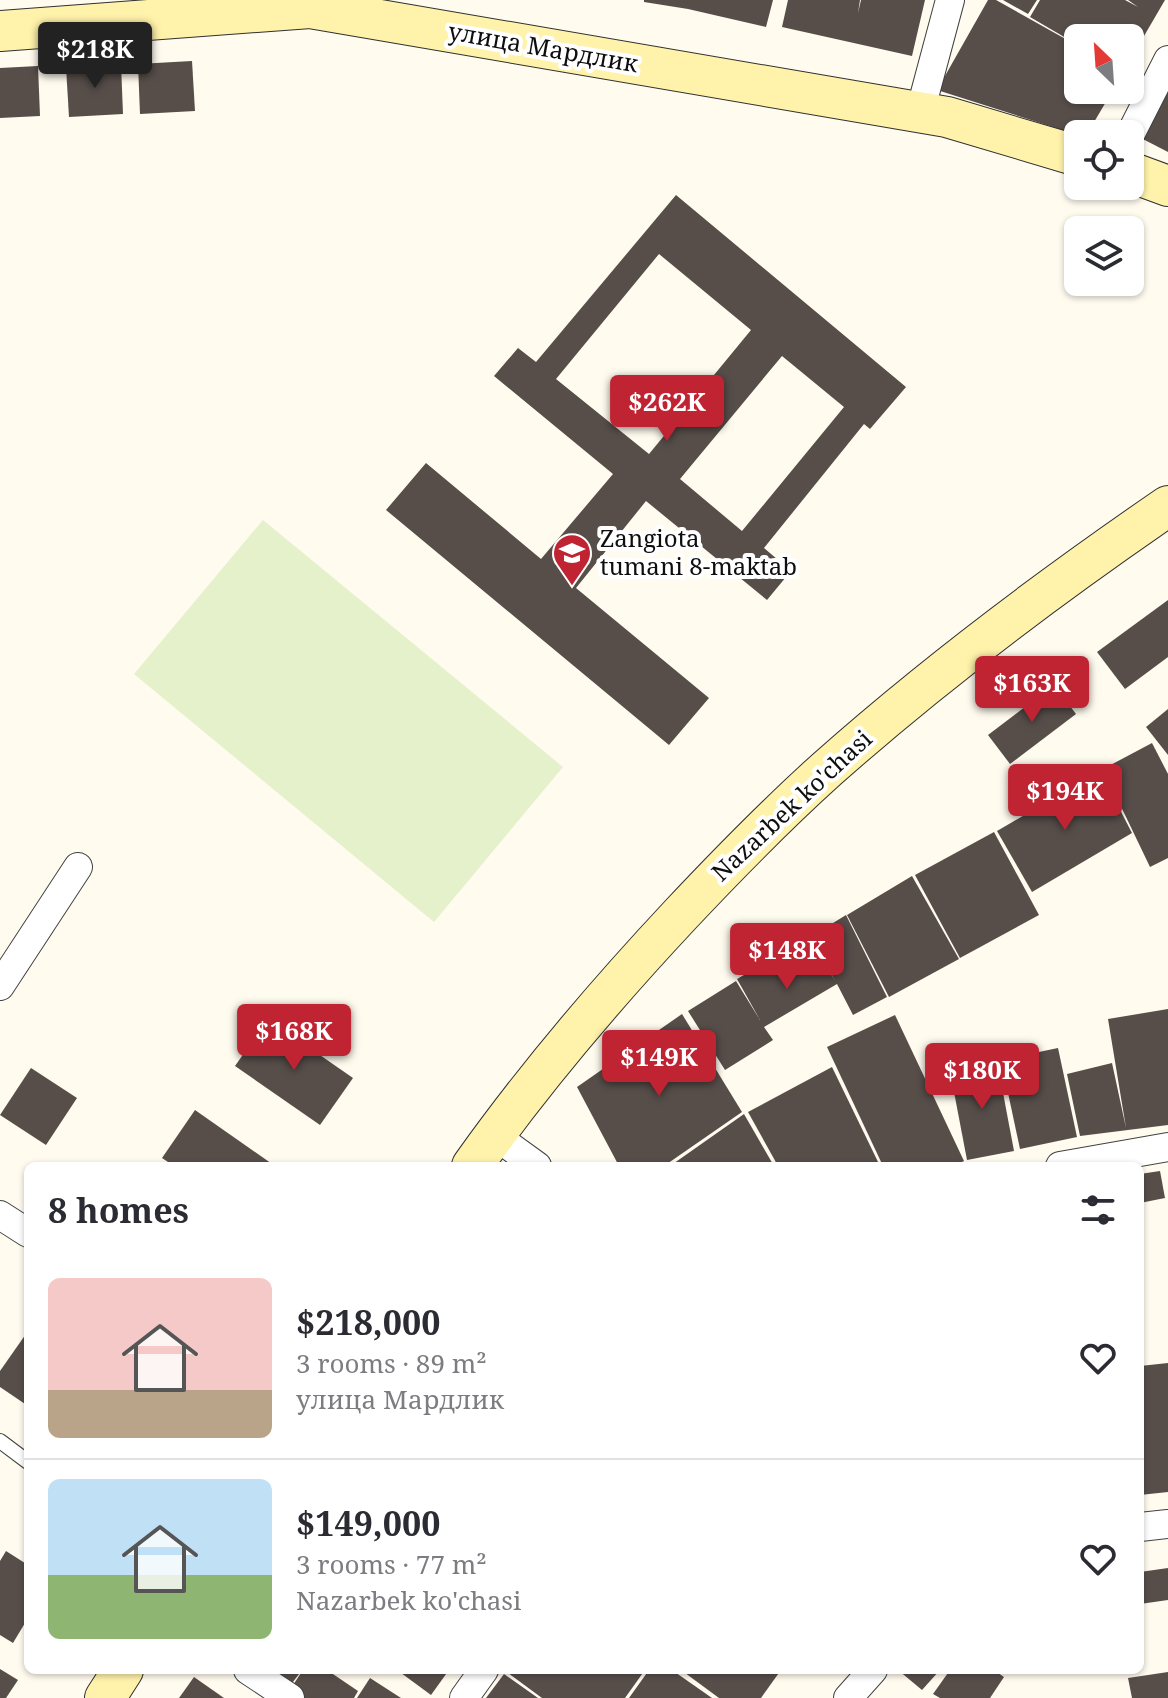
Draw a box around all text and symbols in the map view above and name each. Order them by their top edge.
street label: улица Мардлик [446,14,642,80]
pin: $218K [39,22,151,90]
north arrow [1064,24,1144,104]
map controls [1064,24,1144,296]
text: $218K [56,30,134,66]
button: locate [1064,120,1144,200]
button: layers [1064,216,1144,296]
pin: $262K [611,375,723,443]
text: $262K [628,383,706,419]
place label: Zangiota tumani 8-maktab [600,521,797,582]
school or university icon: Zangiota tumani 8-maktab [551,532,593,587]
pin: $163K [976,656,1088,724]
text: $163K [993,664,1071,700]
street label: Nazarbek ko'chasi [704,722,879,888]
pin: $194K [1009,764,1121,832]
text: $194K [1026,772,1104,808]
pin: $148K [731,923,843,991]
text: $148K [748,931,826,967]
pin: $168K [238,1004,350,1072]
text: $168K [255,1012,333,1048]
pin: $149K [603,1030,715,1098]
text: $149K [620,1038,698,1074]
pin: $180K [926,1043,1038,1111]
text: $180K [943,1051,1021,1087]
text: 8 homes [48,1187,189,1233]
icon: filters [1076,1188,1120,1232]
text: $218,000 [296,1299,440,1345]
icon: home [112,1310,208,1406]
icon: heart [1076,1336,1120,1380]
text: 3 rooms · 89 m² [296,1345,487,1381]
text: улица Мардлик [296,1381,504,1417]
text: $149,000 [296,1500,440,1546]
icon: home [112,1511,208,1607]
icon: heart [1076,1537,1120,1581]
text: 3 rooms · 77 m² [296,1546,487,1582]
text: Nazarbek ko'chasi [296,1582,521,1618]

